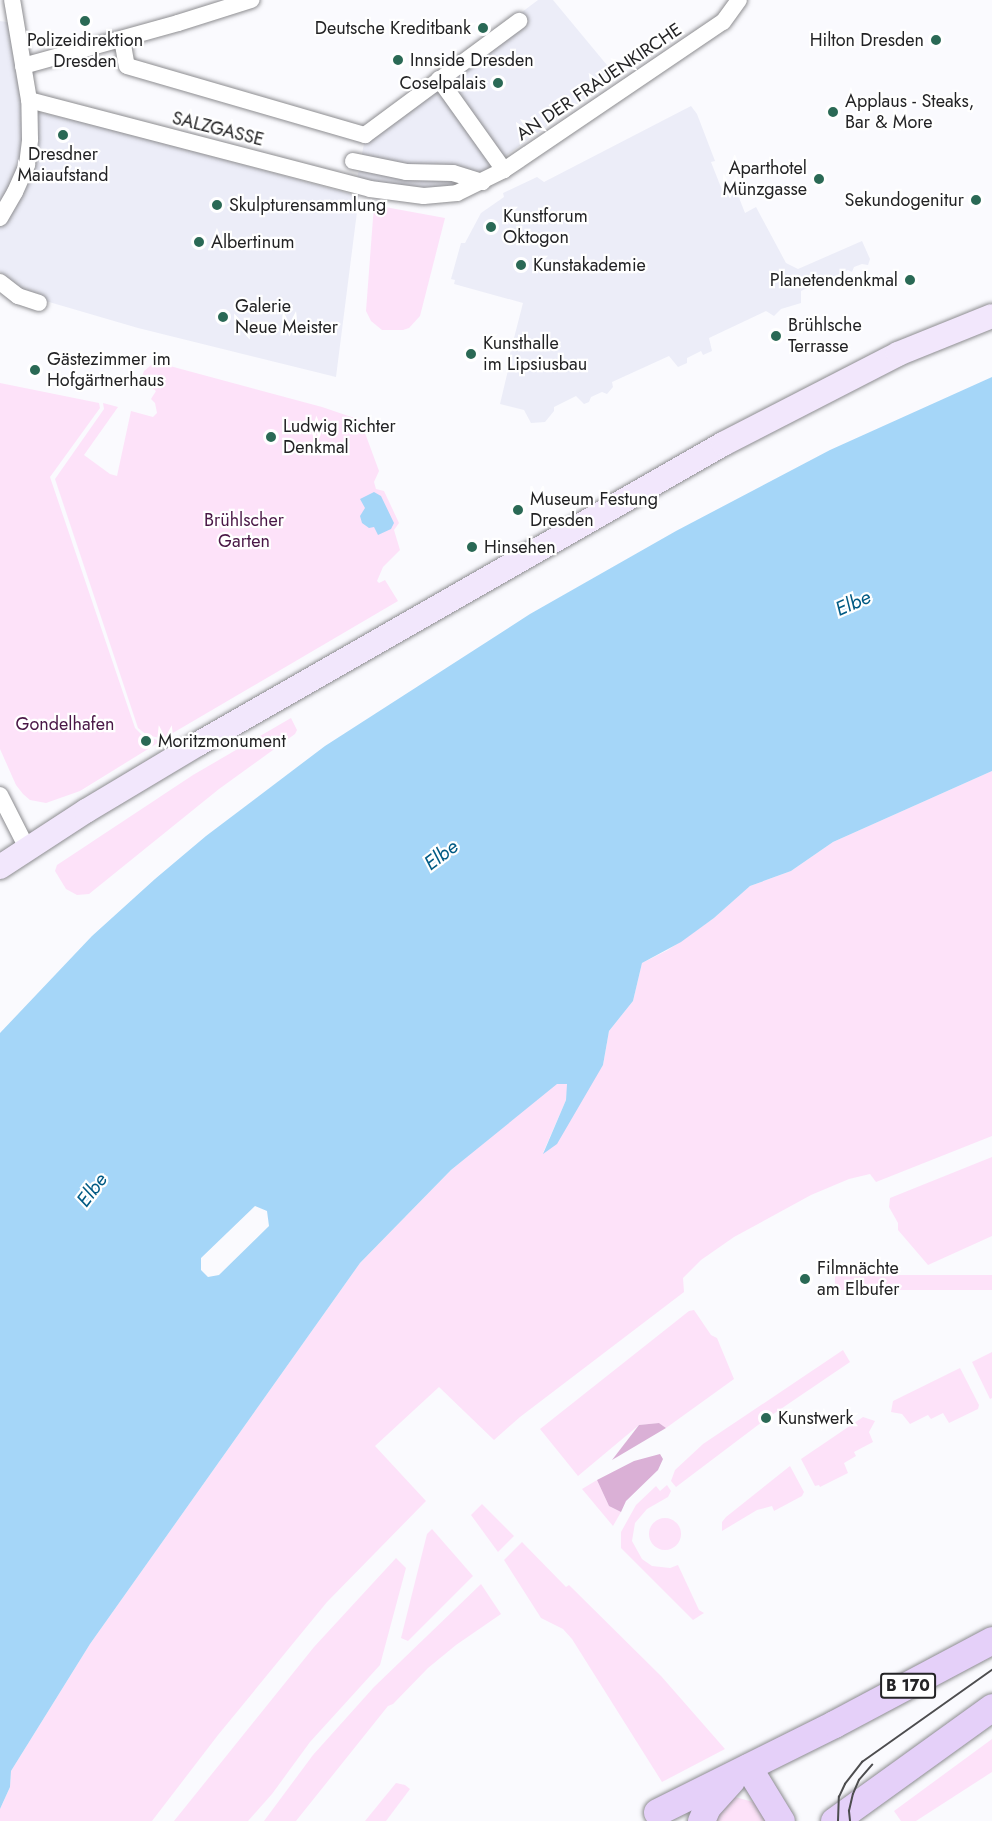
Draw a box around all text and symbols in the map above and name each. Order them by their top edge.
marker: Polizeidirektion Dresden [78,14,92,28]
place label: Deutsche Kreditbank [315,17,471,39]
street label: AN DER FRAUENKIRCHE [512,19,686,145]
marker: Deutsche Kreditbank [476,21,490,35]
place label: Hilton Dresden [810,29,924,51]
place label: Polizeidirektion Dresden [27,30,143,72]
marker: Hilton Dresden [929,33,943,47]
place label: Innside Dresden [410,49,534,71]
marker: Innside Dresden [391,53,405,67]
place label: Coselpalais [400,72,486,94]
marker: Coselpalais [491,76,505,90]
place label: Applaus - Steaks, Bar & More [845,91,974,134]
marker: Applaus - Steaks, Bar & More [826,105,840,119]
street label: SALZGASSE [170,107,266,151]
marker: Dresdner Maiaufstand [56,128,70,142]
place label: Dresdner Maiaufstand [17,144,109,186]
place label: Aparthotel Münzgasse [723,158,807,201]
marker: Aparthotel Münzgasse [812,172,826,186]
place label: Sekundogenitur [845,189,964,211]
marker: Sekundogenitur [969,193,983,207]
place label: Skulpturensammlung [229,194,386,216]
marker: Skulpturensammlung [210,198,224,212]
place label: Kunstforum Oktogon [503,206,588,248]
marker: Kunstforum Oktogon [484,220,498,234]
place label: Albertinum [211,231,295,253]
marker: Albertinum [192,235,206,249]
place label: Kunstakademie [533,254,646,276]
marker: Kunstakademie [514,258,528,272]
place label: Planetendenkmal [770,269,898,291]
marker: Planetendenkmal [903,273,917,287]
place label: Galerie Neue Meister [235,296,338,338]
marker: Galerie Neue Meister [216,310,230,324]
place label: Brühlsche Terrasse [788,315,862,358]
marker: Brühlsche Terrasse [769,329,783,343]
place label: Kunsthalle im Lipsiusbau [483,333,587,376]
marker: Kunsthalle im Lipsiusbau [464,347,478,361]
place label: Gästezimmer im Hofgärtnerhaus [47,349,171,392]
marker: Gästezimmer im Hofgärtnerhaus [28,363,42,377]
place label: Ludwig Richter Denkmal [283,416,396,458]
marker: Ludwig Richter Denkmal [264,430,278,444]
place label: Museum Festung Dresden [530,489,658,532]
marker: Museum Festung Dresden [511,503,525,517]
park label: Brühlscher Garten [204,510,284,552]
place label: Hinsehen [484,536,556,558]
marker: Hinsehen [465,540,479,554]
water label: Elbe [832,585,874,621]
park label: Gondelhafen [16,713,114,735]
place label: Moritzmonument [158,730,286,752]
marker: Moritzmonument [139,734,153,748]
water label: Elbe [419,835,463,875]
water label: Elbe [72,1168,112,1212]
place label: Filmnächte am Elbufer [817,1258,899,1300]
marker: Filmnächte am Elbufer [798,1272,812,1286]
place label: Kunstwerk [778,1407,853,1429]
marker: Kunstwerk [759,1411,773,1425]
road number: B 170 [880,1673,936,1699]

